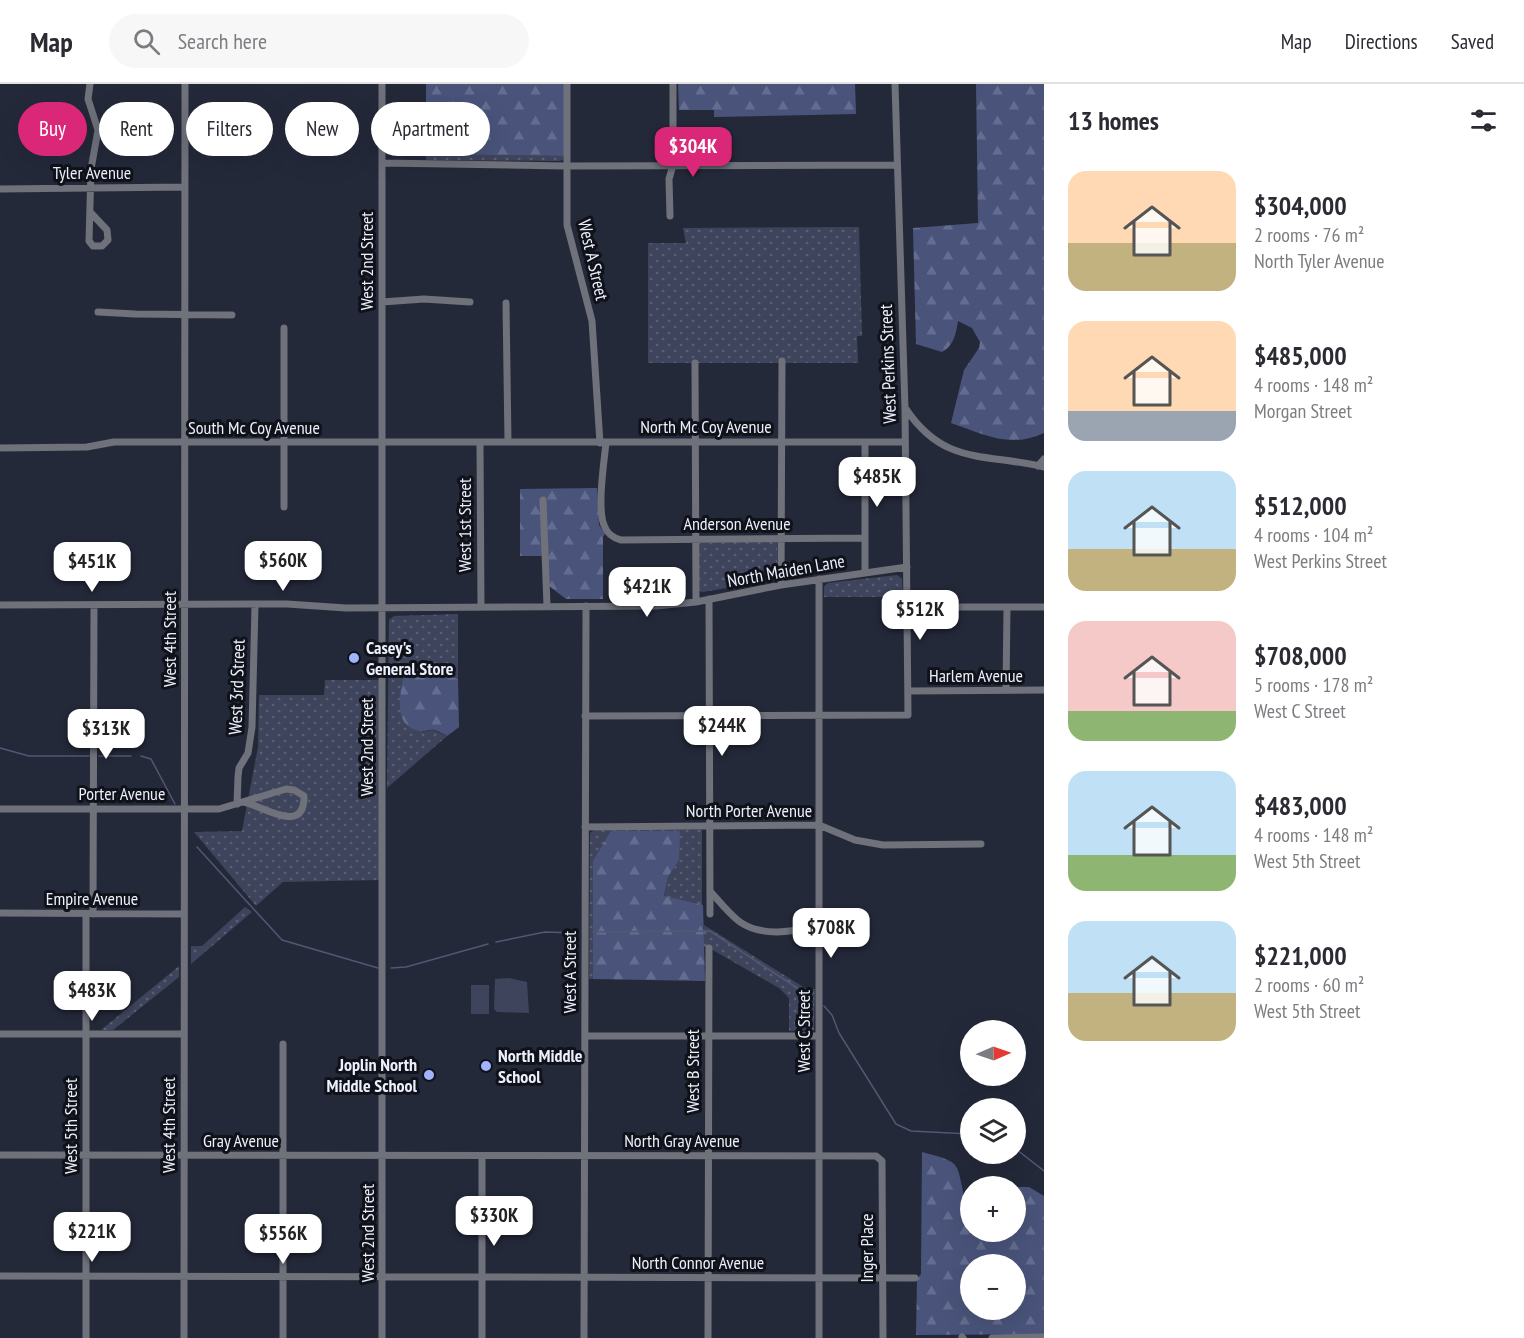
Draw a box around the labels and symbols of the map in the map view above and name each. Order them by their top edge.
pin: $304K [651,127,735,178]
street label: Tyler Avenue [53,161,131,184]
street label: West 2nd Street [355,212,378,310]
street label: West A Street [573,217,614,303]
street label: West Perkins Street [874,304,901,424]
street label: North Mc Coy Avenue [640,415,772,438]
street label: South Mc Coy Avenue [188,416,320,439]
pin: $485K [835,457,919,508]
street label: West 1st Street [453,478,476,572]
street label: Anderson Avenue [683,512,791,535]
pin: $560K [241,541,325,592]
pin: $451K [50,542,134,593]
street label: North Maiden Lane [725,549,846,592]
pin: $421K [605,567,689,618]
pin: $512K [878,590,962,641]
street label: West 4th Street [158,591,181,687]
place label: Casey's General Store [366,636,454,680]
street label: West 3rd Street [223,639,250,735]
marker: Casey's General Store [347,651,361,665]
street label: Harlem Avenue [929,664,1023,687]
street label: West 2nd Street [355,698,378,796]
pin: $244K [680,706,764,757]
pin: $313K [64,709,148,760]
street label: Porter Avenue [79,782,165,805]
street label: North Porter Avenue [686,799,812,822]
street label: Empire Avenue [46,887,138,910]
pin: $708K [789,908,873,959]
street label: West A Street [558,931,581,1013]
pin: $483K [50,971,134,1022]
street label: West C Street [792,990,815,1072]
north arrow [960,1020,1026,1086]
street label: West B Street [681,1029,704,1113]
place label: North Middle School [498,1044,583,1088]
place label: Joplin North Middle School [327,1053,418,1097]
marker: North Middle School [479,1059,493,1073]
marker: Joplin North Middle School [422,1068,436,1082]
street label: West 4th Street [157,1077,180,1173]
street label: West 5th Street [59,1078,82,1174]
street label: Gray Avenue [203,1129,279,1152]
street label: North Gray Avenue [624,1129,740,1152]
street label: West 2nd Street [356,1184,379,1282]
pin: $330K [452,1196,536,1247]
pin: $221K [50,1212,134,1263]
street label: Inger Place [855,1213,878,1283]
pin: $556K [241,1214,325,1265]
street label: North Connor Avenue [632,1251,764,1274]

